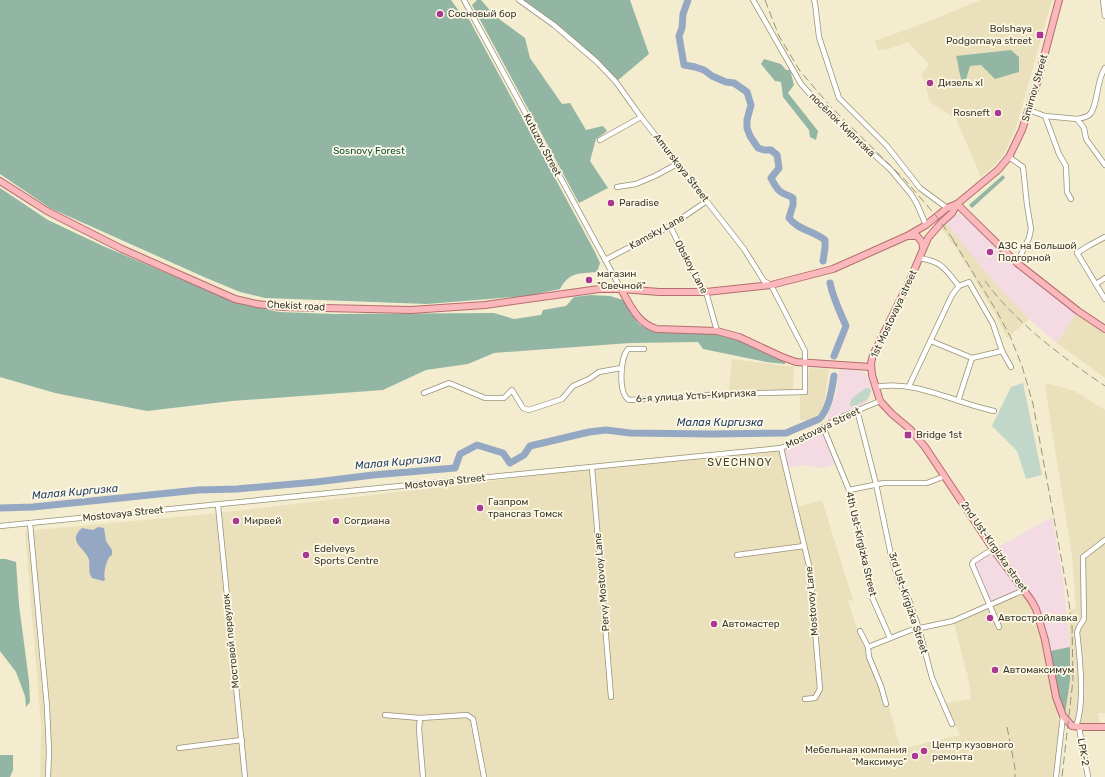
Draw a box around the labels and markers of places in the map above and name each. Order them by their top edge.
place label: Сосновый бор [448,8,517,20]
marker: Сосновый бор [435,9,445,19]
place label: Bolshaya Podgornaya street [946,23,1032,47]
marker: Bolshaya Podgornaya street [1035,30,1045,40]
place label: Дизель xl [938,77,983,89]
marker: Дизель xl [925,78,935,88]
place label: Rosneft [953,107,990,119]
marker: Rosneft [993,108,1003,118]
place label: Paradise [619,197,660,209]
marker: Paradise [606,198,616,208]
place label: АЗС на Большой Подгорной [998,240,1077,264]
marker: АЗС на Большой Подгорной [985,247,995,257]
place label: магазин "Свечной" [597,268,646,292]
marker: магазин "Свечной" [584,275,594,285]
place label: Bridge 1st [916,429,962,441]
marker: Bridge 1st [903,430,913,440]
place label: Газпром трансгаз Томск [488,496,563,520]
marker: Газпром трансгаз Томск [475,503,485,513]
place label: Мирвей [244,515,281,527]
place label: Согдиана [344,515,390,527]
marker: Мирвей [231,516,241,526]
marker: Согдиана [331,516,341,526]
place label: Edelveys Sports Centre [314,543,379,567]
marker: Edelveys Sports Centre [301,550,311,560]
place label: Автостройлавка [998,612,1077,624]
marker: Автостройлавка [985,613,995,623]
place label: Автомастер [722,618,780,630]
marker: Автомастер [709,619,719,629]
place label: Автомаксимум [1003,664,1075,676]
marker: Автомаксимум [990,665,1000,675]
place label: Центр кузовного ремонта [932,739,1014,763]
place label: Мебельная компания "Максимус" [805,744,907,768]
marker: Центр кузовного ремонта [919,746,929,756]
marker: Мебельная компания "Максимус" [910,751,920,761]

